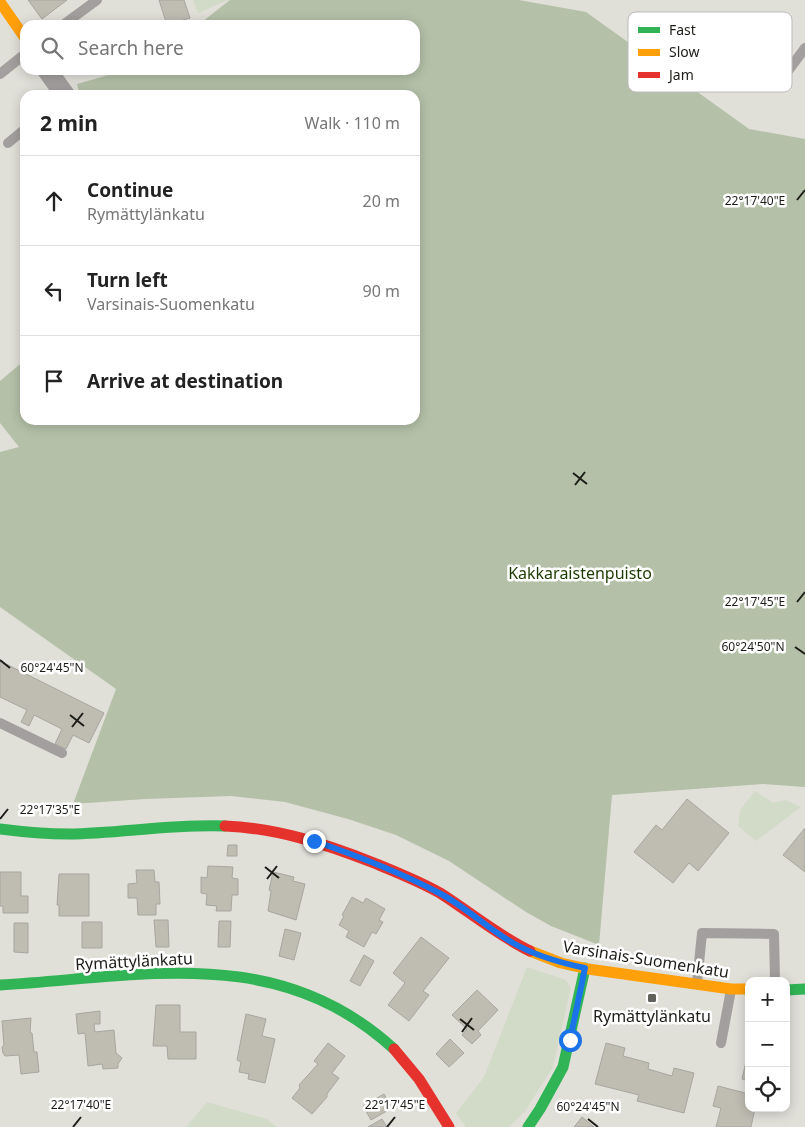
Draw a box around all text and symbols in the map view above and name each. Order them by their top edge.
legend [628,12,792,92]
search box [20,20,420,75]
text: Fast [669,20,696,39]
icon: search [38,34,66,62]
text: Search here [78,35,184,61]
text: Slow [669,42,700,61]
text: Jam [667,65,694,84]
text: 2 min [40,109,98,137]
text: Walk · 110 m [305,112,400,134]
text: Continue [87,177,173,203]
icon: ahead [40,187,68,215]
text: 20 m [363,190,400,212]
text: 22°17'40"E [725,192,785,209]
text: Rymättylänkatu [87,203,205,225]
text: Turn left [87,267,168,293]
icon: left [40,277,68,305]
text: 90 m [363,280,400,302]
text: Varsinais-Suomenkatu [87,293,255,315]
icon: arrive [40,367,68,395]
text: Arrive at destination [87,368,283,394]
park label: Kakkaraistenpuisto [508,562,652,584]
text: 22°17'45"E [725,593,785,610]
text: 60°24'50"N [721,638,785,655]
text: 60°24'45"N [20,659,84,676]
text: 22°17'35"E [20,801,80,818]
route end [303,830,326,853]
street label: Varsinais-Suomenkatu [561,935,731,983]
street label: Rymättylänkatu [75,947,193,975]
map controls [745,977,790,1112]
button: + [745,977,790,1022]
marker: Rymättylänkatu [646,992,658,1004]
place label: Rymättylänkatu [593,1005,711,1027]
button: − [745,1022,790,1067]
route start [559,1029,582,1052]
button: locate [745,1067,790,1112]
text: 22°17'40"E [51,1096,111,1113]
text: 22°17'45"E [365,1096,425,1113]
text: 60°24'45"N [556,1098,620,1115]

